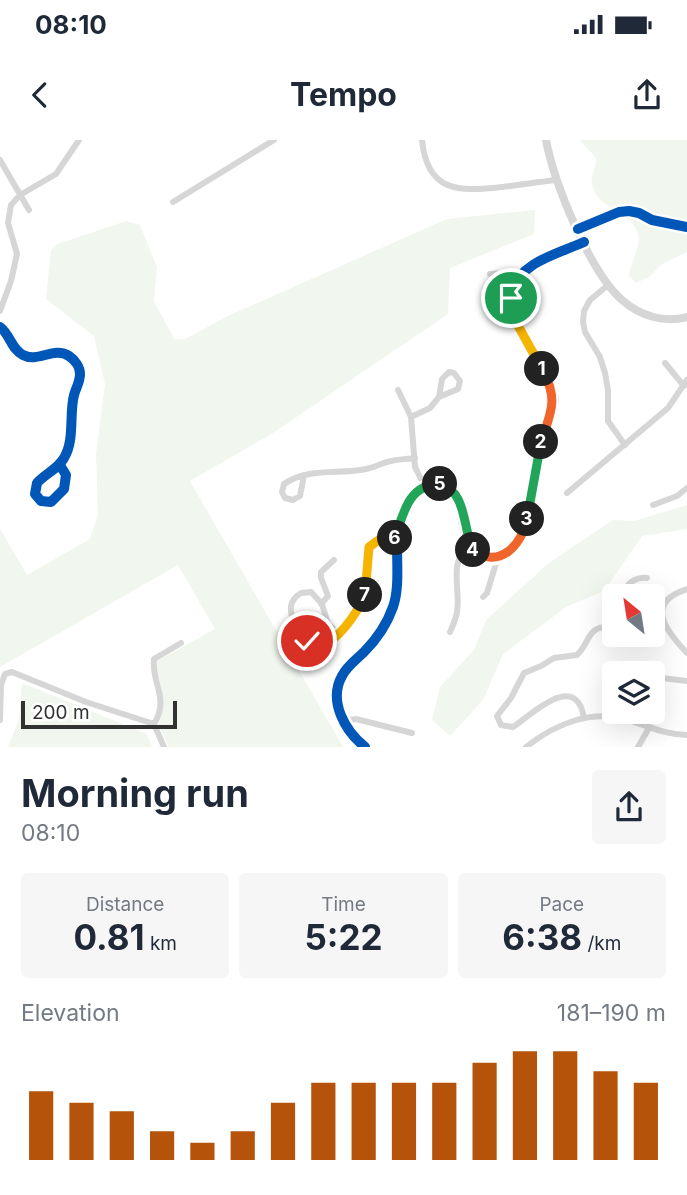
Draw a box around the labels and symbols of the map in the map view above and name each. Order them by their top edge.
pin [481,268,541,328]
pin: 1 [524,352,560,386]
pin: 2 [524,424,558,460]
pin: 5 [422,466,458,502]
pin: 3 [510,502,544,536]
pin: 6 [378,520,412,556]
pin: 4 [456,532,490,568]
pin: 7 [348,578,382,612]
north arrow [602,584,665,648]
pin [277,611,337,671]
scale bar [21,698,177,730]

